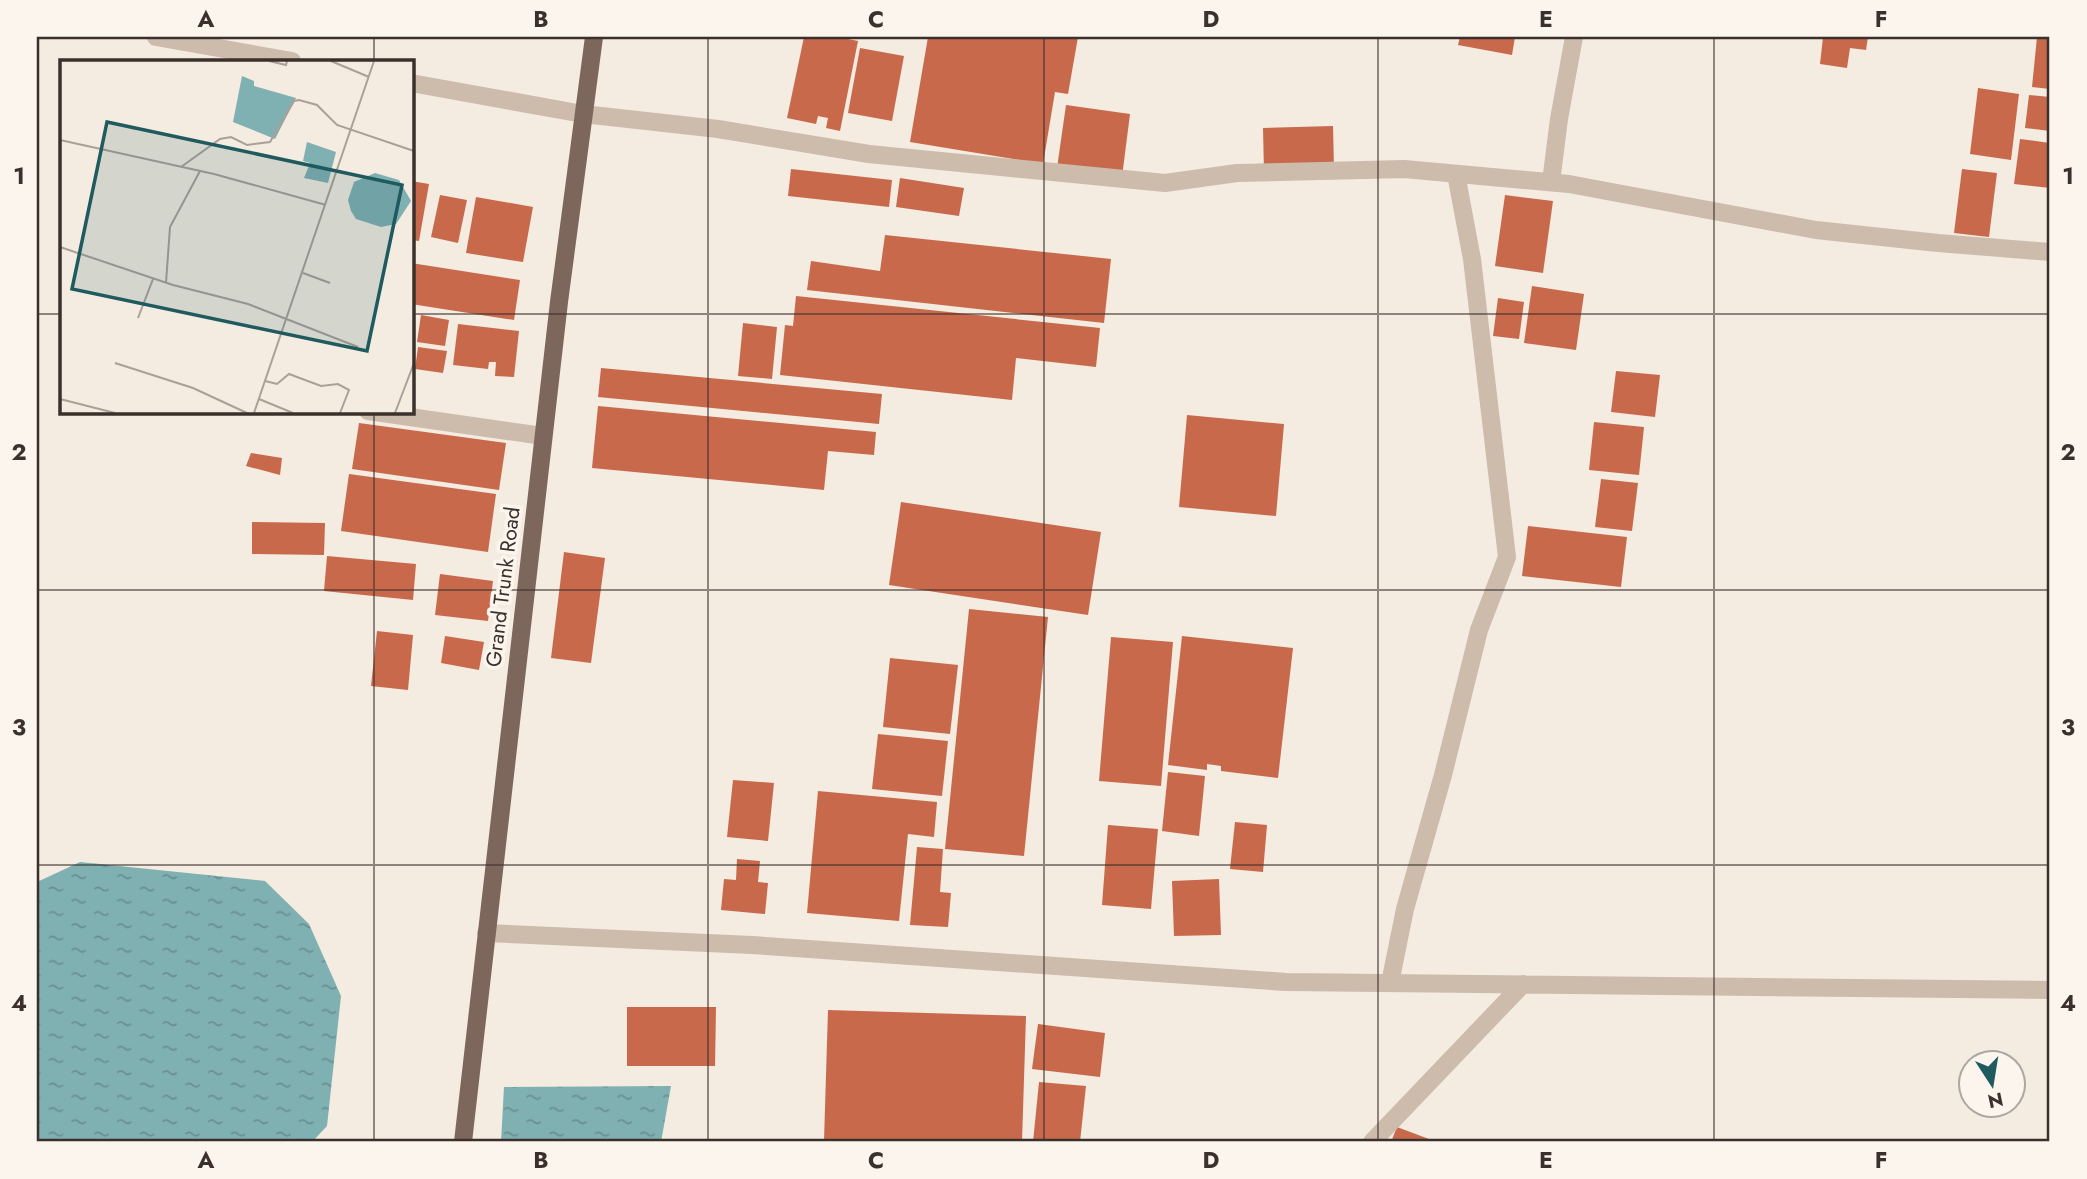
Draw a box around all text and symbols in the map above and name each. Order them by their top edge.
text: A [197,2,215,36]
text: B [533,2,549,36]
text: C [868,2,884,36]
text: D [1203,2,1220,36]
text: E [1539,2,1553,36]
text: F [1875,2,1887,36]
inset map [60,60,413,413]
text: 1 [13,159,25,193]
text: 1 [2062,159,2074,193]
text: 2 [11,435,27,469]
text: 2 [2060,435,2076,469]
street label: Grand Trunk Road [478,505,528,669]
text: 3 [12,710,26,744]
text: 3 [2061,710,2075,744]
text: 4 [11,986,27,1020]
text: 4 [2060,986,2076,1020]
north arrow [1958,1050,2028,1120]
text: N [1985,1085,2006,1115]
text: A [197,1143,215,1177]
text: B [533,1143,549,1177]
text: C [868,1143,884,1177]
text: D [1203,1143,1220,1177]
text: E [1539,1143,1553,1177]
text: F [1875,1143,1887,1177]

